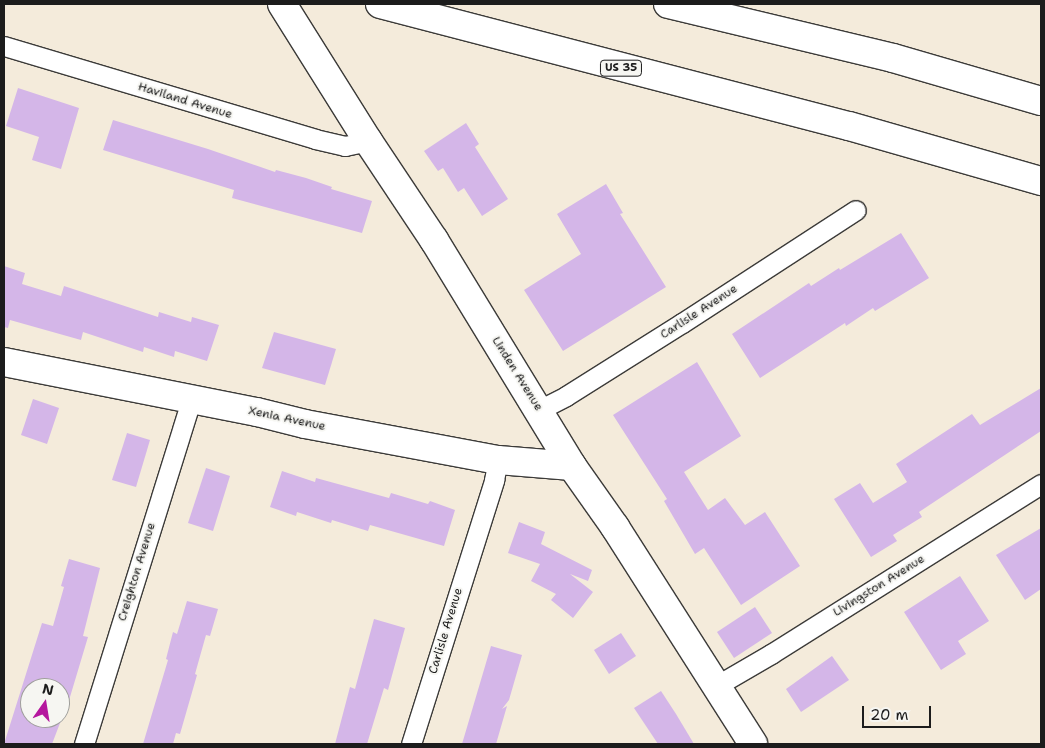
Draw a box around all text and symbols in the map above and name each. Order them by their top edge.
road number: US 35 [600,59,642,76]
street label: Haviland Avenue [136,80,234,122]
street label: Carlisle Avenue [658,282,740,342]
street label: Linden Avenue [488,334,546,414]
street label: Xenia Avenue [247,404,327,434]
street label: Creighton Avenue [115,521,159,623]
street label: Livingston Avenue [831,552,927,620]
street label: Carlisle Avenue [426,586,466,676]
north arrow [20,678,70,728]
text: N [41,679,56,699]
scale bar [865,696,934,728]
text: 20 m [870,705,909,725]

